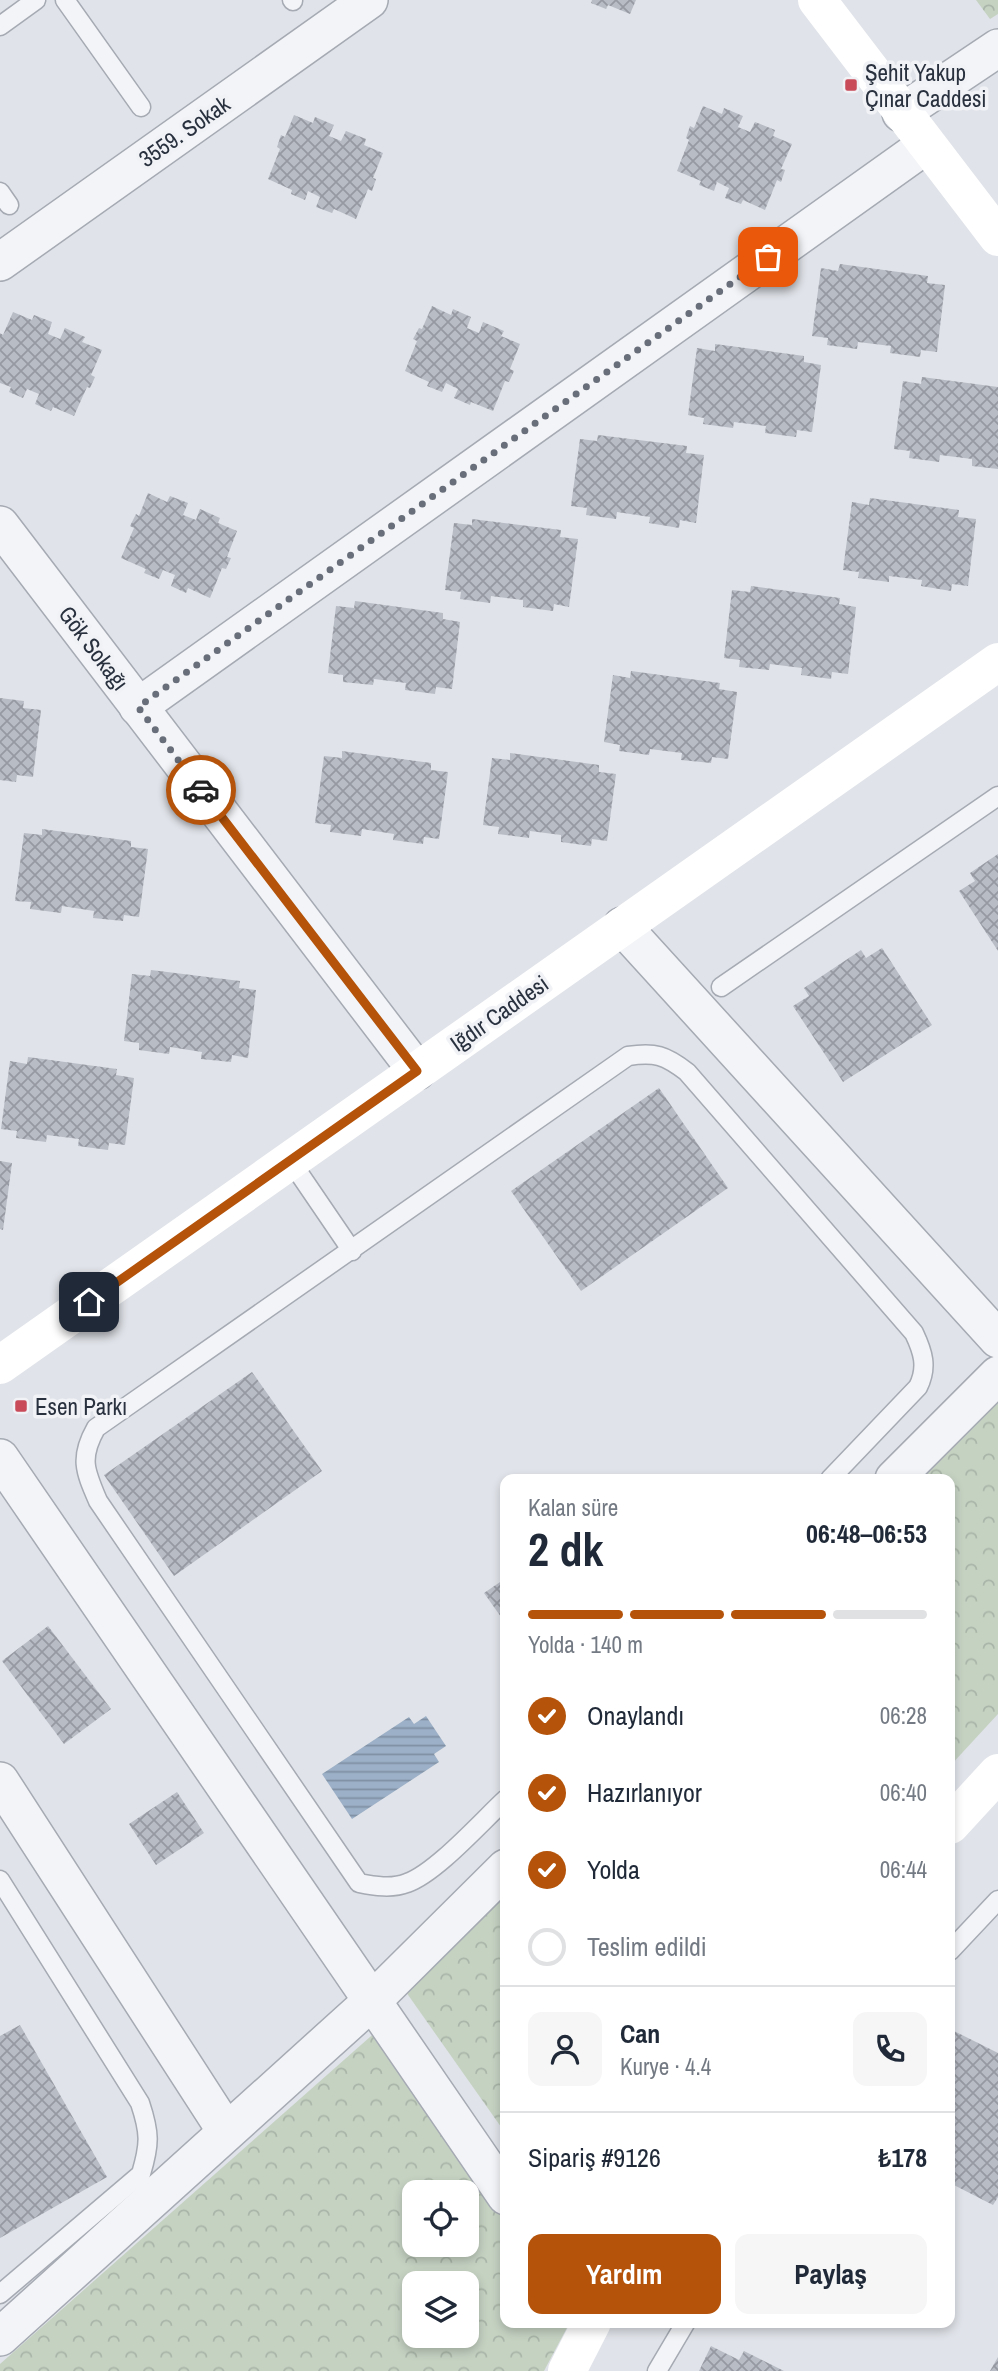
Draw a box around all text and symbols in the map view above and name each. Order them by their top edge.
place label: Şehit Yakup Çınar Caddesi [865,57,987,114]
marker: Şehit Yakup Çınar Caddesi [843,77,859,93]
street label: 3559. Sokak [132,88,236,174]
pin [738,227,798,287]
icon: bag [749,238,787,276]
street label: Gök Sokağı [52,599,136,697]
courier [166,755,236,825]
icon: car [182,771,220,809]
street label: Iğdır Caddesi [444,968,554,1058]
pin [59,1272,119,1332]
icon: home [70,1283,108,1321]
place label: Esen Parkı [35,1391,127,1422]
marker: Esen Parkı [13,1398,29,1414]
text: Kalan süre [528,1492,618,1523]
text: 06:48–06:53 [806,1516,927,1551]
text: 2 dk [528,1518,604,1580]
text: Yolda · 140 m [528,1629,643,1660]
icon: check [528,1697,566,1735]
text: Onaylandı [587,1698,684,1733]
text: 06:28 [880,1700,927,1731]
icon: check [528,1774,566,1812]
text: Hazırlanıyor [587,1775,702,1810]
text: 06:40 [880,1777,927,1808]
icon: check [528,1851,566,1889]
text: Yolda [587,1852,640,1887]
text: 06:44 [880,1854,927,1885]
text: Teslim edildi [587,1929,707,1964]
button: person [528,2012,602,2086]
button: phone [853,2012,927,2086]
text: Can [620,2016,660,2051]
text: Kurye · 4.4 [620,2051,711,2082]
text: Sipariş #9126 [528,2140,661,2175]
text: ₺178 [878,2140,927,2175]
map controls [402,2180,479,2348]
button: locate [402,2180,479,2257]
button: Yardım [528,2234,721,2314]
button: Paylaş [735,2234,927,2314]
button: layers [402,2271,479,2348]

